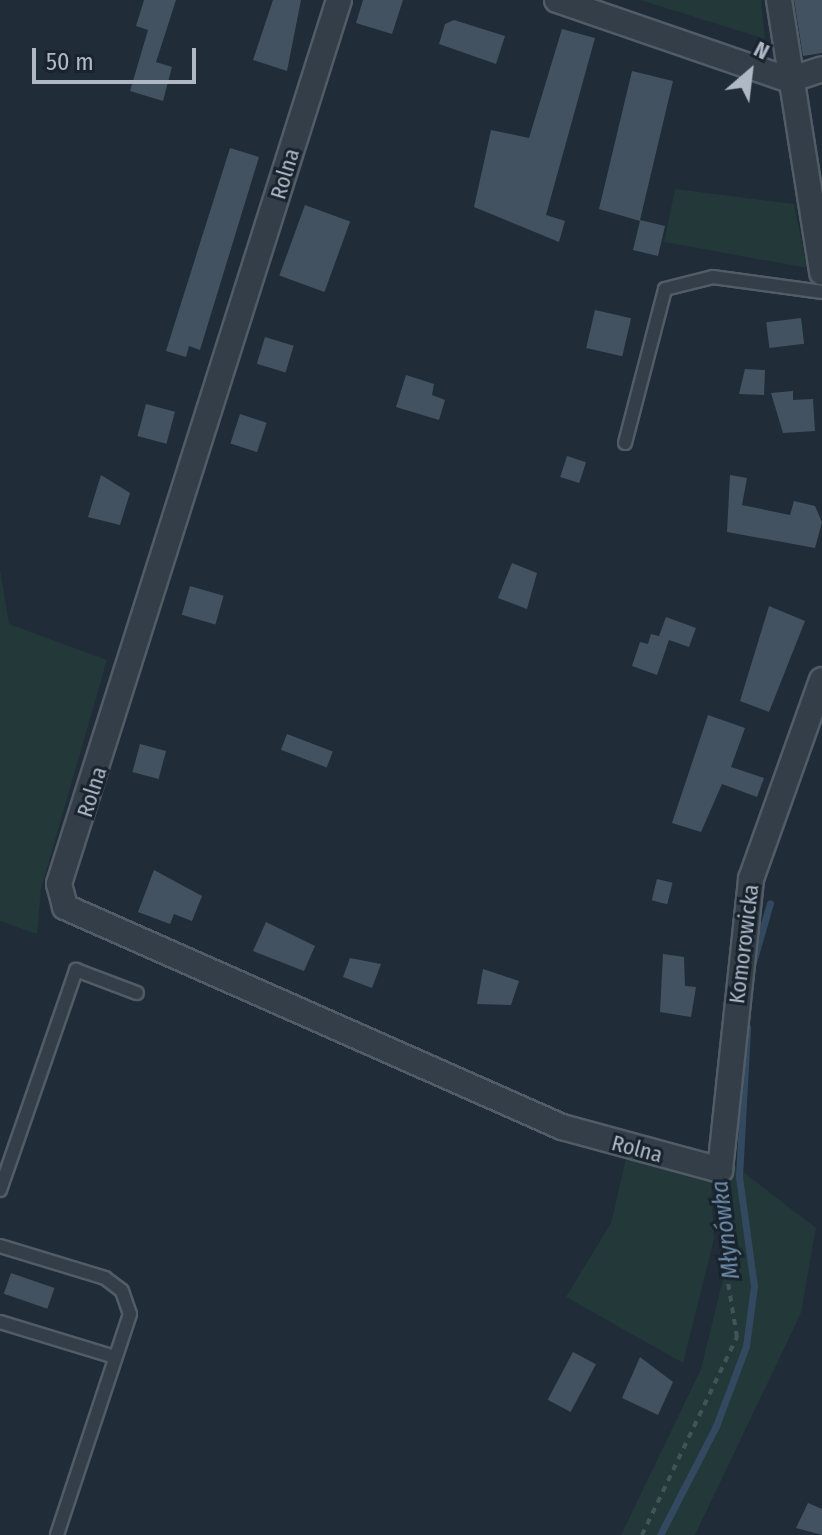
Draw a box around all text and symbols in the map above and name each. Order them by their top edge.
scale bar [36,32,200,82]
north arrow [710,32,790,112]
text: N [749,35,774,65]
text: 50 m [46,48,94,76]
street label: Rolna [265,146,305,202]
street label: Rolna [72,763,112,821]
street label: Komorowicka [724,883,764,1005]
street label: Rolna [609,1130,665,1168]
water label: Młynówka [706,1179,746,1281]

